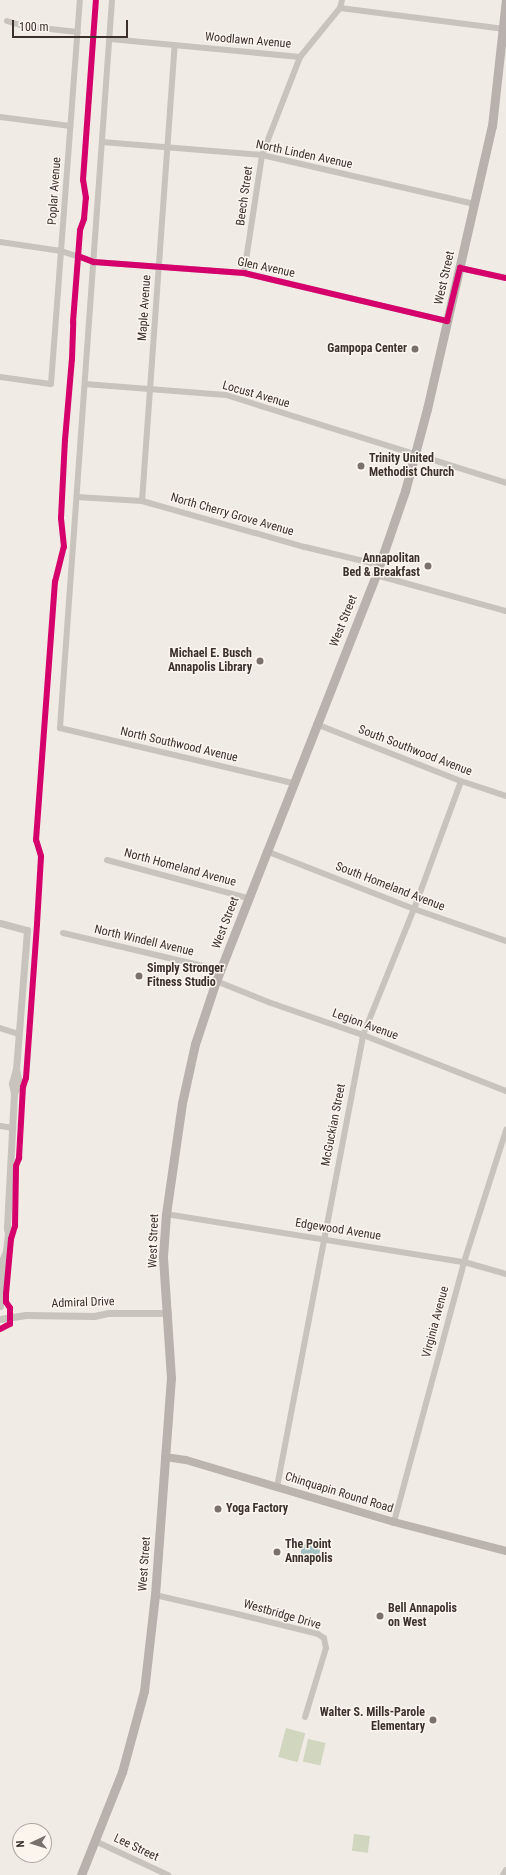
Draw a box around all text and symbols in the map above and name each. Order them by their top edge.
scale bar [14,12,130,38]
text: 100 m [19,20,49,34]
street label: Woodlawn Avenue [204,30,292,52]
street label: North Linden Avenue [254,138,354,172]
street label: Poplar Avenue [45,157,65,225]
street label: Beech Street [234,165,256,227]
street label: West Street [432,250,458,306]
street label: Glen Avenue [236,255,296,281]
street label: Maple Avenue [136,274,154,342]
place label: Gampopa Center [327,342,407,356]
marker: Gampopa Center [410,344,420,354]
street label: Locust Avenue [221,379,291,411]
place label: Trinity United Methodist Church [369,452,454,480]
marker: Trinity United Methodist Church [356,461,366,471]
street label: North Cherry Grove Avenue [169,491,295,539]
place label: Annapolitan Bed & Breakfast [343,552,420,580]
marker: Annapolitan Bed & Breakfast [423,561,433,571]
street label: West Street [327,593,361,649]
place label: Michael E. Busch Annapolis Library [168,647,252,675]
marker: Michael E. Busch Annapolis Library [255,656,265,666]
street label: South Southwood Avenue [356,723,474,779]
street label: North Southwood Avenue [119,724,239,766]
street label: North Homeland Avenue [122,846,238,890]
street label: South Homeland Avenue [333,860,447,914]
street label: West Street [210,895,242,951]
street label: North Windell Avenue [93,923,195,959]
place label: Simply Stronger Fitness Studio [147,962,224,990]
marker: Simply Stronger Fitness Studio [134,971,144,981]
street label: Legion Avenue [330,1006,400,1044]
street label: McGuckian Street [319,1083,349,1167]
street label: West Street [146,1214,162,1268]
street label: Edgewood Avenue [294,1216,382,1244]
street label: Virginia Avenue [420,1285,452,1359]
street label: Admiral Drive [51,1295,115,1311]
street label: Chinquapin Round Road [283,1470,395,1516]
place label: Yoga Factory [226,1502,288,1516]
marker: Yoga Factory [213,1504,223,1514]
street label: West Street [136,1536,154,1592]
place label: The Point Annapolis [285,1538,333,1566]
marker: The Point Annapolis [272,1547,282,1557]
street label: Westbridge Drive [242,1597,322,1633]
place label: Bell Annapolis on West [388,1602,457,1630]
marker: Bell Annapolis on West [375,1611,385,1621]
place label: Walter S. Mills-Parole Elementary [320,1706,425,1734]
marker: Walter S. Mills-Parole Elementary [428,1715,438,1725]
north arrow [12,1823,52,1863]
street label: Lee Street [111,1831,161,1865]
text: N [14,1840,27,1848]

